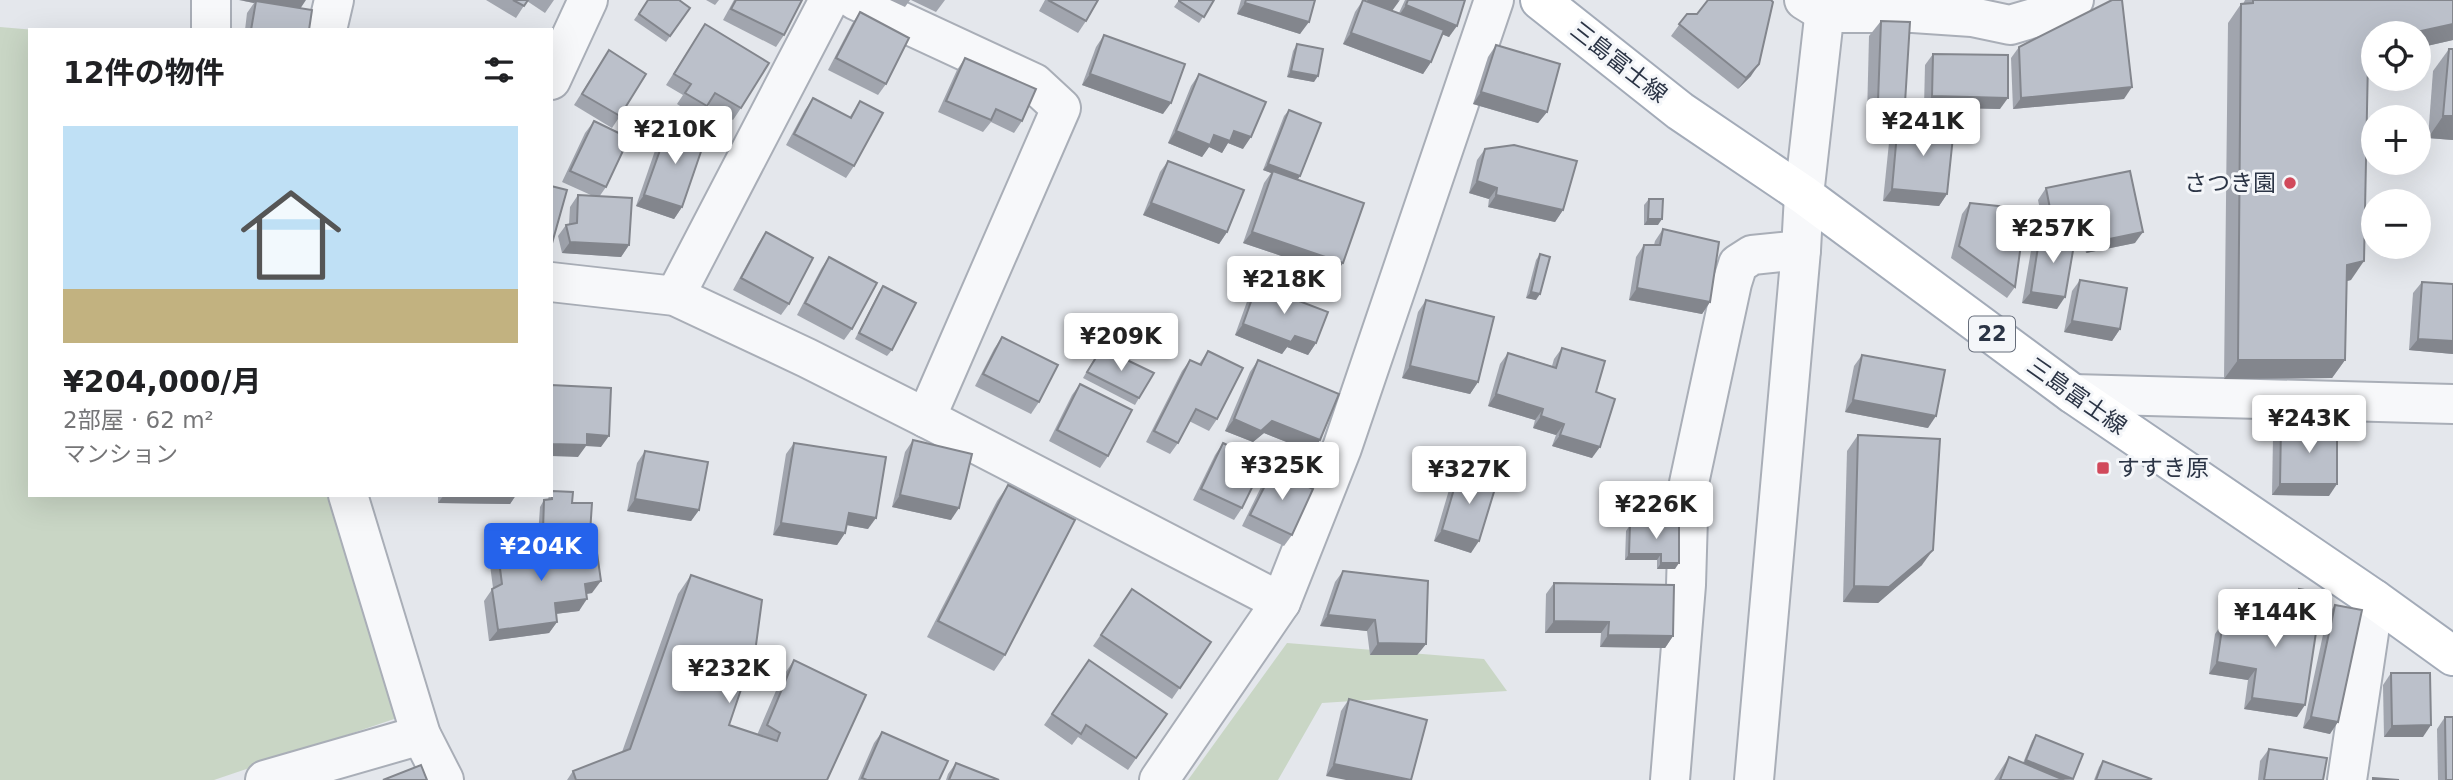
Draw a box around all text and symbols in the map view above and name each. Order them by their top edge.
street label: 三島富士線 [1566,16,1672,108]
map controls [2361,21,2431,259]
button: locate [2361,21,2431,91]
icon: filters [480,51,518,89]
text: 12件の物件 [63,55,225,90]
pin: ¥241K [1874,99,1972,158]
button: + [2361,105,2431,175]
pin: ¥210K [626,106,724,166]
text: ¥241K [1882,108,1964,134]
text: ¥210K [634,116,716,142]
place label: さつき園 [2184,170,2276,196]
icon: home [228,172,354,298]
marker: さつき園 [2282,175,2298,191]
button: − [2361,189,2431,259]
pin: ¥257K [2004,205,2102,265]
text: ¥257K [2012,215,2094,241]
pin: ¥218K [1235,256,1333,316]
text: ¥218K [1243,266,1325,292]
pin: ¥209K [1072,314,1170,373]
road number: 22 [1969,316,2015,352]
text: ¥209K [1080,323,1162,349]
street label: 三島富士線 [2022,352,2132,440]
text: ¥204,000/月 [63,364,261,399]
pin: ¥243K [2260,396,2358,455]
text: ¥243K [2268,405,2350,431]
text: 2部屋 · 62 m² [63,407,214,433]
text: マンション [63,441,178,467]
pin: ¥325K [1233,442,1331,502]
pin: ¥327K [1420,447,1518,506]
text: ¥325K [1241,452,1323,478]
place label: すすき原 [2117,455,2209,481]
text: ¥327K [1428,456,1510,482]
marker: すすき原 [2095,460,2111,476]
pin: ¥226K [1607,482,1705,541]
text: ¥226K [1615,491,1697,517]
pin: ¥204K [492,524,590,583]
text: ¥204K [500,533,582,559]
pin: ¥144K [2226,590,2324,649]
text: ¥144K [2234,599,2316,625]
pin: ¥232K [680,646,778,705]
text: ¥232K [688,655,770,681]

